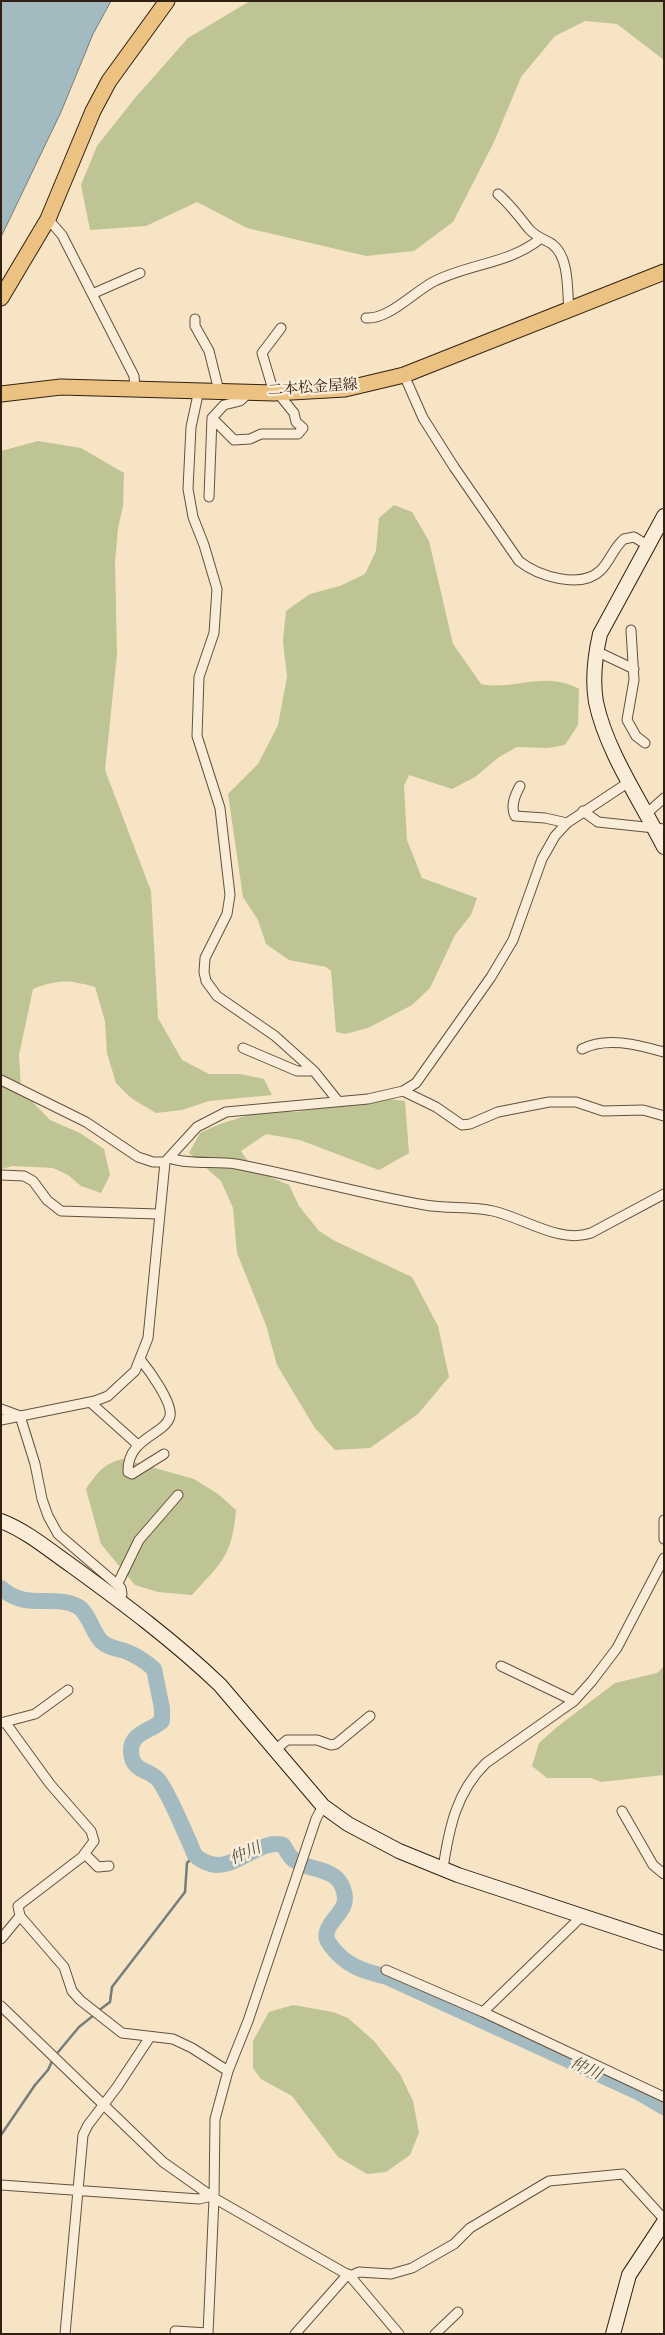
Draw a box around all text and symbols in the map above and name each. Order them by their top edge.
street label: 二本松金屋線 [267,377,359,401]
water label: 仲川 [227,1840,265,1870]
water label: 仲川 [566,2055,604,2085]

